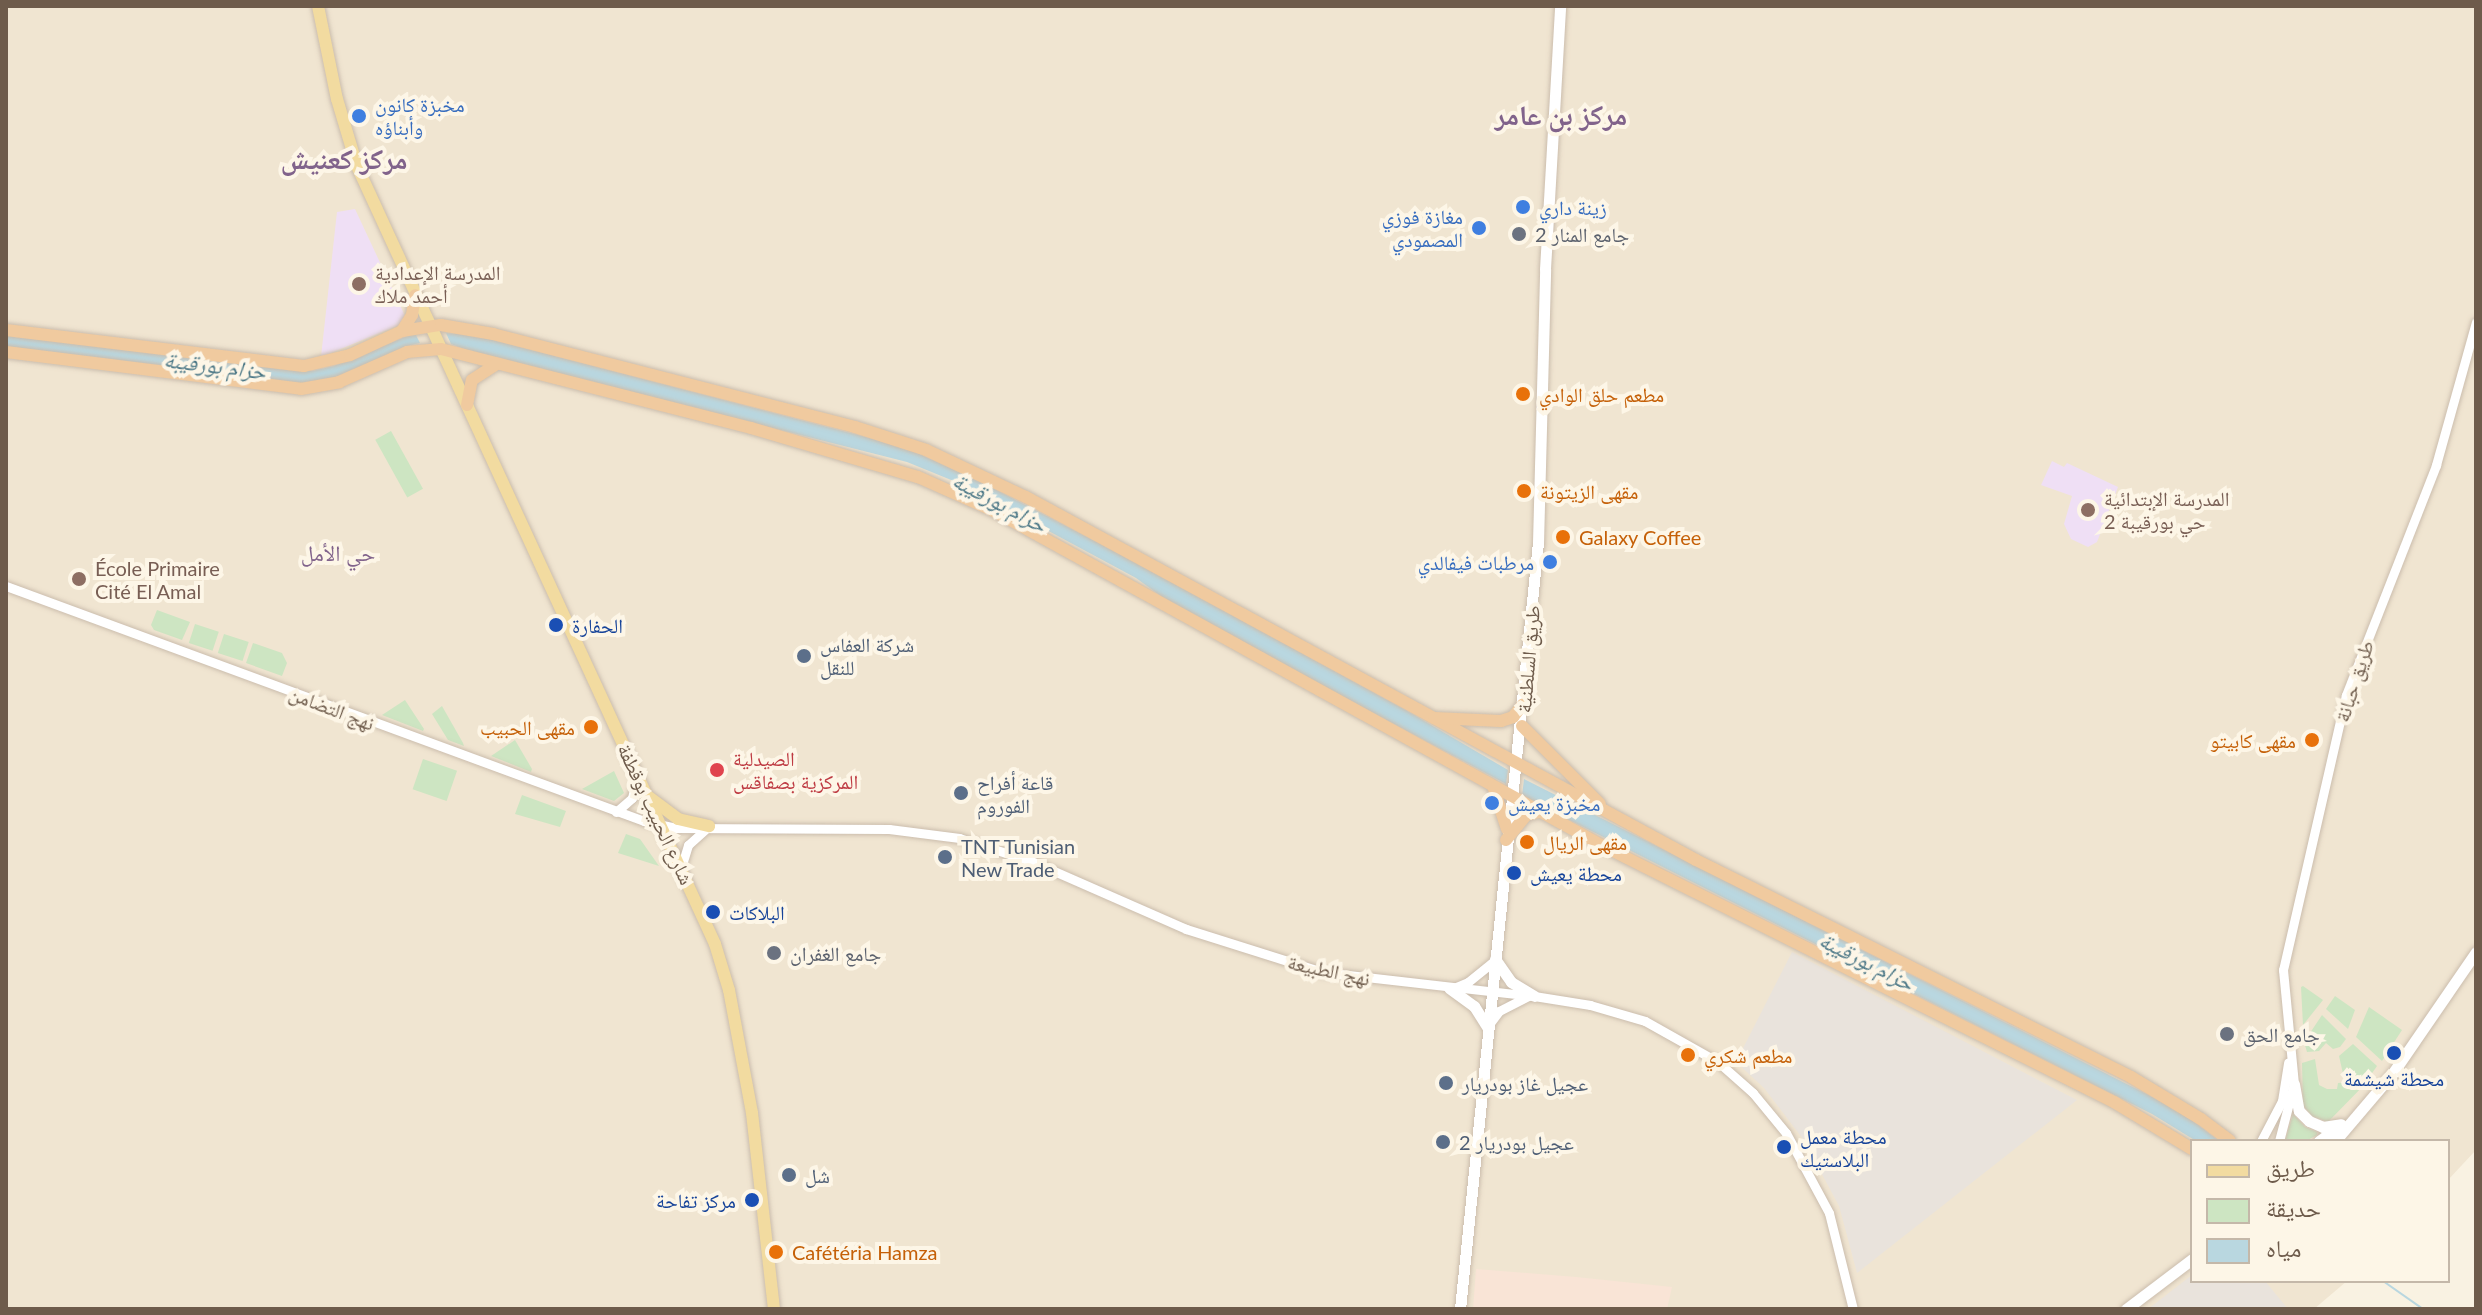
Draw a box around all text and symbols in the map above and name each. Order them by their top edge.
place label: مخبزة كانون وأبناؤه [375,92,465,139]
district label: مركز بن عامر [1495,97,1627,131]
marker: مخبزة كانون وأبناؤه [350,107,368,125]
district label: مركز كعنيش [281,141,407,175]
place label: زينة داري [1539,195,1607,219]
marker: زينة داري [1514,198,1532,216]
place label: مغازة فوزي المصمودي [1382,204,1463,251]
marker: مغازة فوزي المصمودي [1470,219,1488,237]
place label: جامع المنار 2 [1535,222,1629,246]
marker: جامع المنار 2 [1510,225,1528,243]
place label: المدرسة الإعدادية أحمد ملاك [375,260,500,307]
marker: المدرسة الإعدادية أحمد ملاك [350,275,368,293]
water label: حزام بورقيبة [163,346,267,384]
place label: مطعم حلق الوادي [1539,382,1664,406]
marker: مطعم حلق الوادي [1514,385,1532,403]
water label: حزام بورقيبة [949,466,1051,538]
place label: مقهى الزيتونة [1540,479,1638,503]
marker: مقهى الزيتونة [1515,482,1533,500]
place label: المدرسة الإبتدائية حي بورقيبة 2 [2104,486,2230,533]
marker: المدرسة الإبتدائية حي بورقيبة 2 [2079,501,2097,519]
place label: Galaxy Coffee [1579,525,1702,549]
marker: Galaxy Coffee [1554,528,1572,546]
district label: حي الأمل [301,540,375,566]
place label: مرطبات فيفالدي [1418,550,1534,574]
marker: مرطبات فيفالدي [1541,553,1559,571]
place label: École Primaire Cité El Amal [95,556,220,603]
marker: École Primaire Cité El Amal [70,570,88,588]
street label: طريق السلطنية [1511,604,1545,714]
place label: الحفارة [572,613,623,637]
marker: الحفارة [547,616,565,634]
place label: شركة العفاس للنقل [820,632,914,679]
street label: طريق حبانة [2330,637,2378,725]
marker: شركة العفاس للنقل [795,647,813,665]
street label: نهج التضامن [286,681,378,735]
place label: مقهى الحبيب [480,715,575,739]
marker: مقهى الحبيب [582,718,600,736]
place label: مقهى كابيتو [2210,728,2296,752]
marker: مقهى كابيتو [2303,731,2321,749]
street label: شارع الحبيب بوقطفة [613,740,699,888]
place label: الصيدلية المركزية بصفاقس [733,746,858,793]
marker: الصيدلية المركزية بصفاقس [708,761,726,779]
place label: قاعة أفراح الفوروم [977,770,1053,817]
marker: قاعة أفراح الفوروم [952,784,970,802]
place label: مخبزة يعيش [1508,791,1600,815]
marker: مخبزة يعيش [1483,794,1501,812]
place label: مقهى الريال [1543,830,1627,854]
marker: مقهى الريال [1518,833,1536,851]
place label: TNT Tunisian New Trade [961,834,1076,881]
marker: TNT Tunisian New Trade [936,848,954,866]
place label: محطة يعيش [1530,861,1622,885]
marker: محطة يعيش [1505,864,1523,882]
place label: البلاكات [729,900,785,924]
marker: البلاكات [704,903,722,921]
water label: حزام بورقيبة [1815,926,1919,996]
place label: جامع الغفران [790,941,881,965]
marker: جامع الغفران [765,944,783,962]
street label: نهج الطبيعة [1286,950,1372,990]
place label: جامع الحق [2243,1022,2320,1046]
marker: جامع الحق [2218,1025,2236,1043]
place label: مطعم شكري [1704,1043,1792,1067]
marker: محطة شيشمة [2385,1044,2403,1062]
marker: مطعم شكري [1679,1046,1697,1064]
place label: محطة شيشمة [2344,1066,2444,1090]
place label: عجيل غاز بودريار [1462,1071,1588,1095]
marker: عجيل غاز بودريار [1437,1074,1455,1092]
place label: محطة معمل البلاستيك [1800,1124,1887,1171]
place label: عجيل بودريار 2 [1459,1130,1574,1154]
marker: عجيل بودريار 2 [1434,1133,1452,1151]
marker: محطة معمل البلاستيك [1775,1138,1793,1156]
legend [2190,1139,2450,1283]
text: طريق [2266,1153,2315,1182]
place label: شل [805,1163,830,1187]
marker: شل [780,1166,798,1184]
place label: مركز تفاحة [656,1188,736,1212]
marker: مركز تفاحة [743,1191,761,1209]
text: حديقة [2266,1193,2321,1222]
text: مياه [2266,1233,2301,1262]
place label: Cafétéria Hamza [792,1240,937,1264]
marker: Cafétéria Hamza [767,1243,785,1261]

